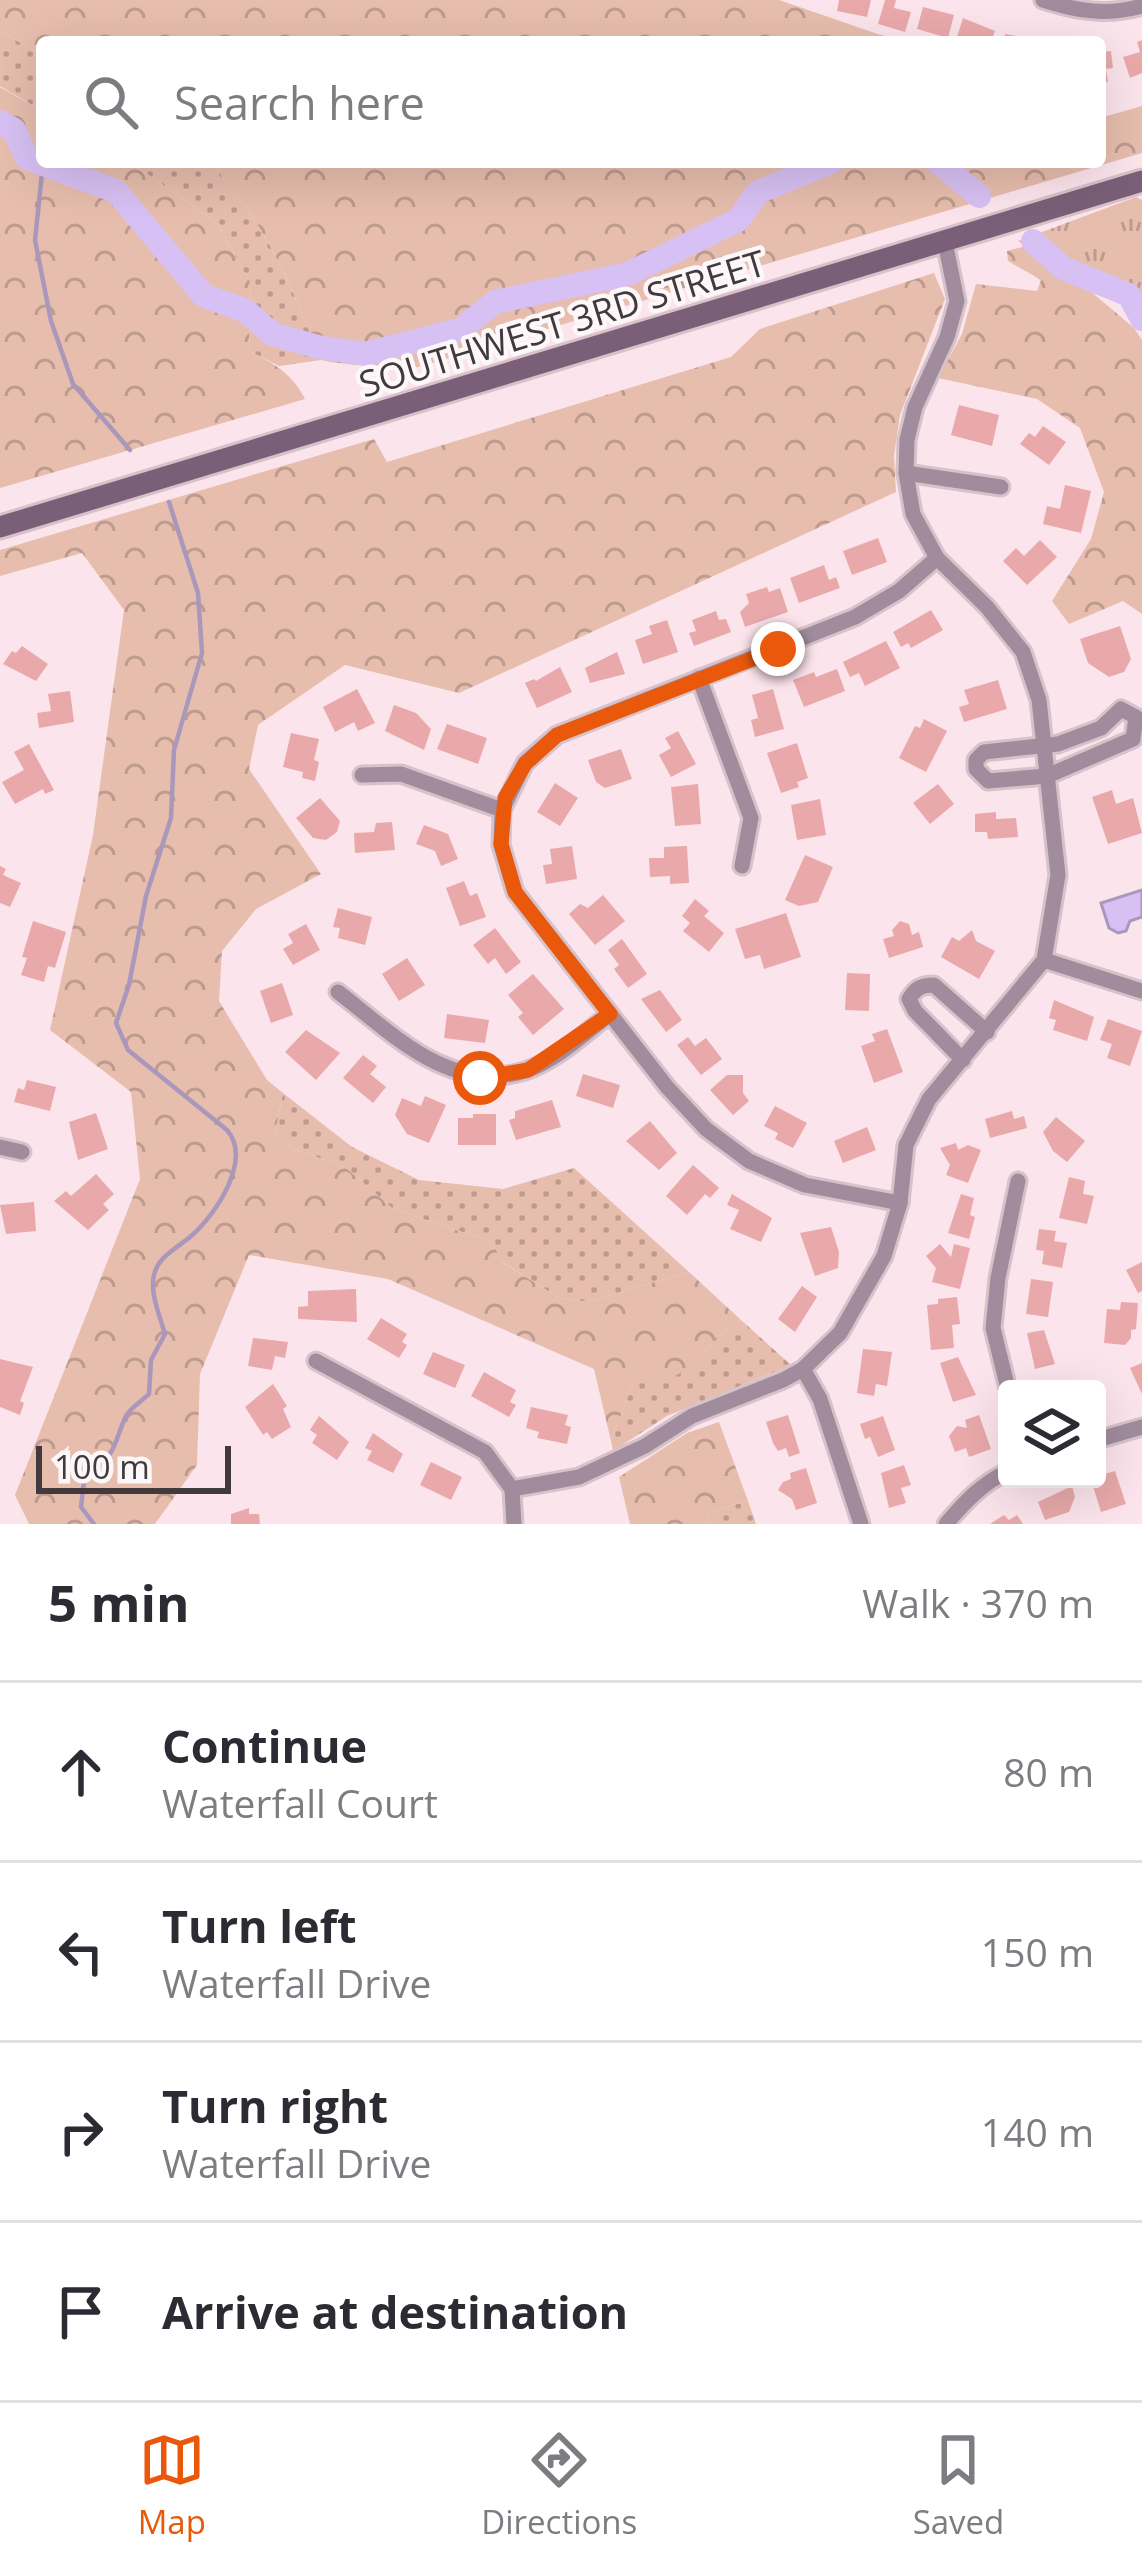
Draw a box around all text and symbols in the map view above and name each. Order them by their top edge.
search box [36,36,1106,168]
icon: search [78,69,144,135]
text: Search here [174,72,425,133]
street label: SOUTHWEST 3RD STREET [353,238,771,408]
route end [751,622,805,676]
route start [453,1051,507,1105]
map controls [998,1380,1106,1488]
button: layers [998,1380,1106,1488]
scale bar [36,1440,231,1493]
text: 100 m [54,1444,150,1489]
text: 5 min [48,1567,190,1637]
text: Walk · 370 m [862,1576,1094,1629]
text: Continue [162,1715,367,1776]
icon: ahead [48,1739,114,1805]
text: 80 m [1003,1745,1094,1798]
text: Waterfall Court [162,1776,438,1829]
text: Turn left [162,1895,357,1956]
icon: left [48,1919,114,1985]
text: 150 m [981,1925,1094,1978]
text: Waterfall Drive [162,1956,432,2009]
text: Turn right [162,2075,388,2136]
icon: right [48,2099,114,2165]
text: 140 m [981,2105,1094,2158]
text: Waterfall Drive [162,2136,432,2189]
icon: arrive [48,2279,114,2345]
text: Arrive at destination [162,2281,628,2342]
tab: Map [138,2427,206,2544]
tab: Directions [481,2427,637,2544]
tab: Saved [913,2427,1004,2544]

